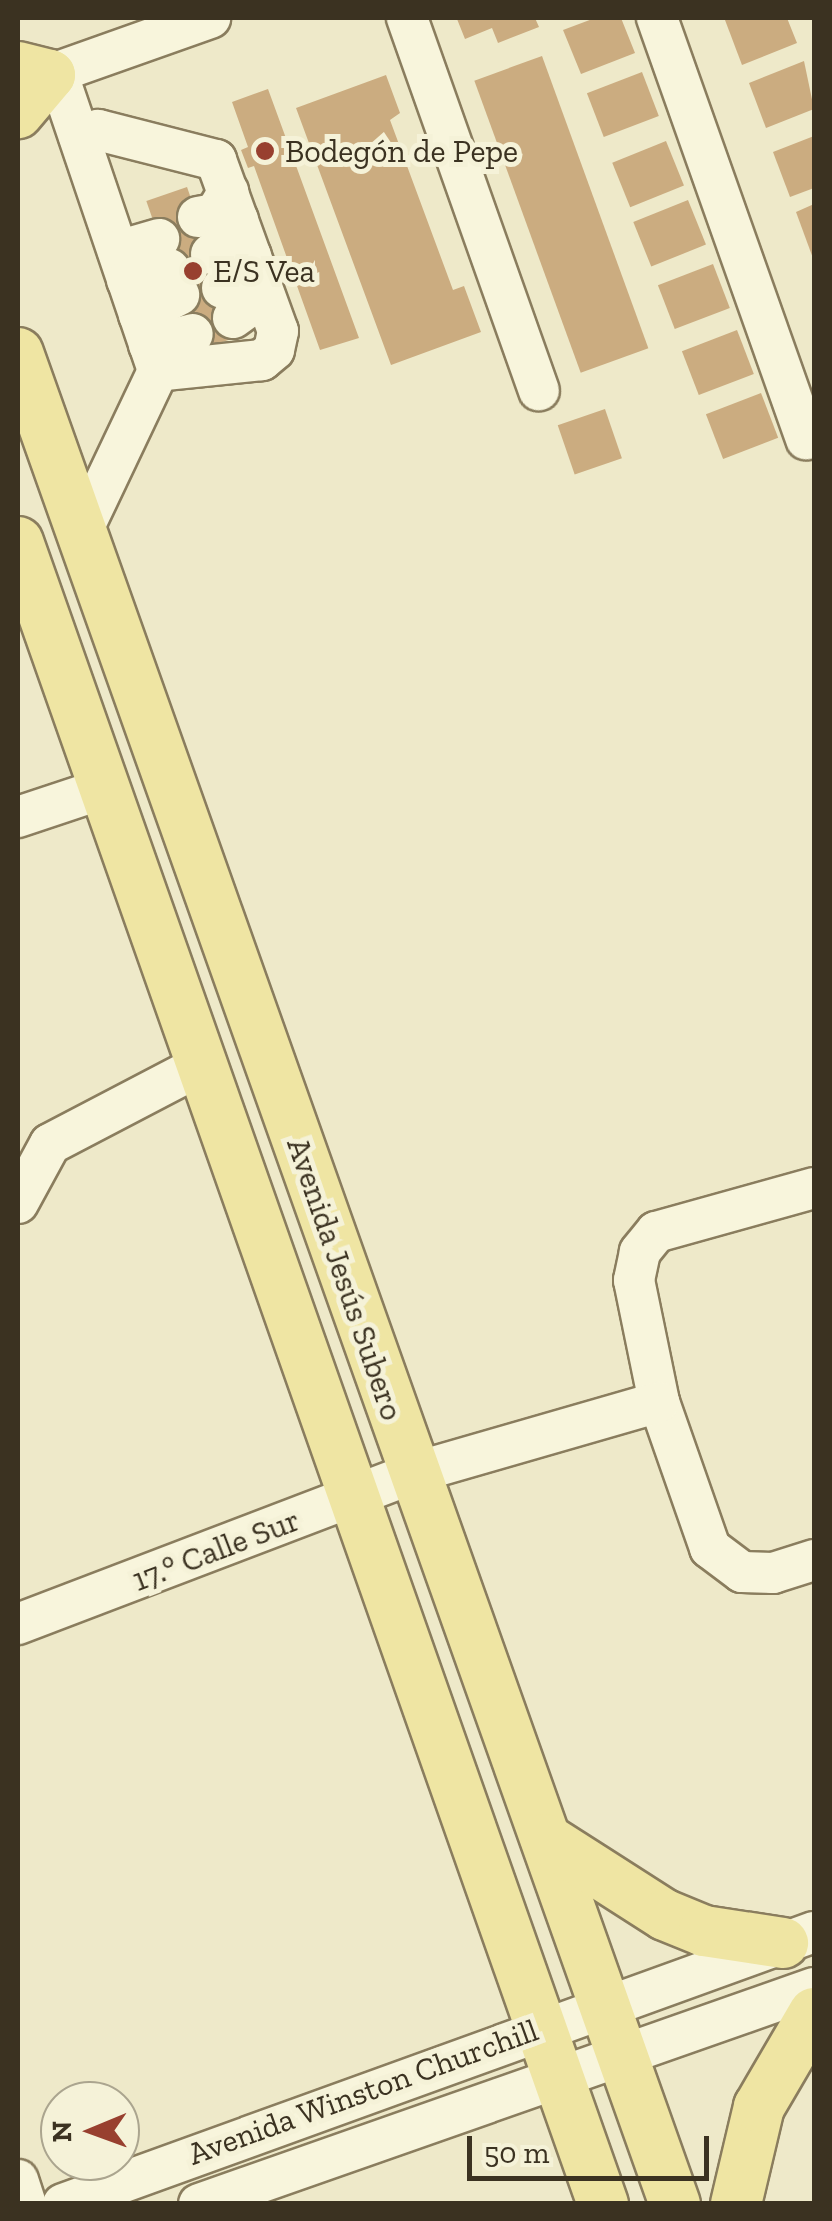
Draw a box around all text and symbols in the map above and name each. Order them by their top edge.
place label: Bodegón de Pepe [285,132,518,170]
marker: Bodegón de Pepe [254,140,276,162]
place label: E/S Vea [213,252,316,290]
marker: E/S Vea [182,260,204,282]
street label: Avenida Jesús Subero [279,1132,411,1426]
street label: 17.° Calle Sur [127,1501,305,1599]
street label: Avenida Winston Churchill [182,2011,544,2173]
north arrow [40,2081,140,2181]
scale bar [472,2116,714,2178]
text: N [45,2121,78,2142]
text: 50 m [484,2135,549,2171]

